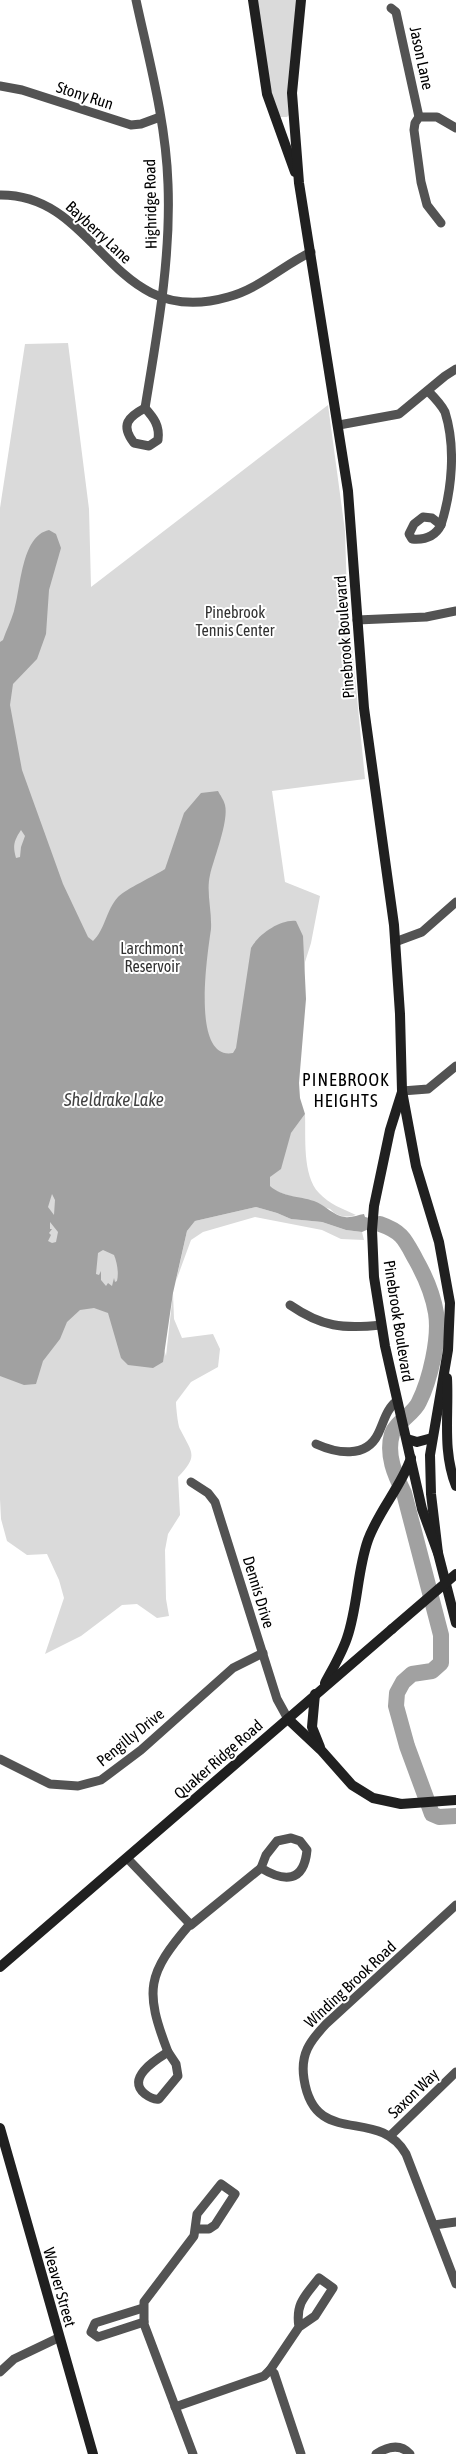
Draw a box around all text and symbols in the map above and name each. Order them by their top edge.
street label: Jason Lane [407,25,437,91]
street label: Stony Run [54,77,116,114]
street label: Highridge Road [140,159,161,249]
street label: Bayberry Lane [62,197,136,268]
street label: Pinebrook Boulevard [331,575,357,699]
park label: Pinebrook Tennis Center [195,603,275,639]
park label: Larchmont Reservoir [120,939,184,975]
district label: PINEBROOK HEIGHTS [302,1069,390,1111]
water label: Sheldrake Lake [63,1089,164,1110]
street label: Pinebrook Boulevard [380,1259,418,1383]
street label: Dennis Drive [240,1554,278,1630]
street label: Pengilly Drive [93,1704,168,1770]
street label: Quaker Ridge Road [170,1716,267,1803]
street label: Winding Brook Road [301,1937,400,2032]
street label: Saxon Way [384,2064,443,2122]
street label: Weaver Street [40,2245,80,2329]

